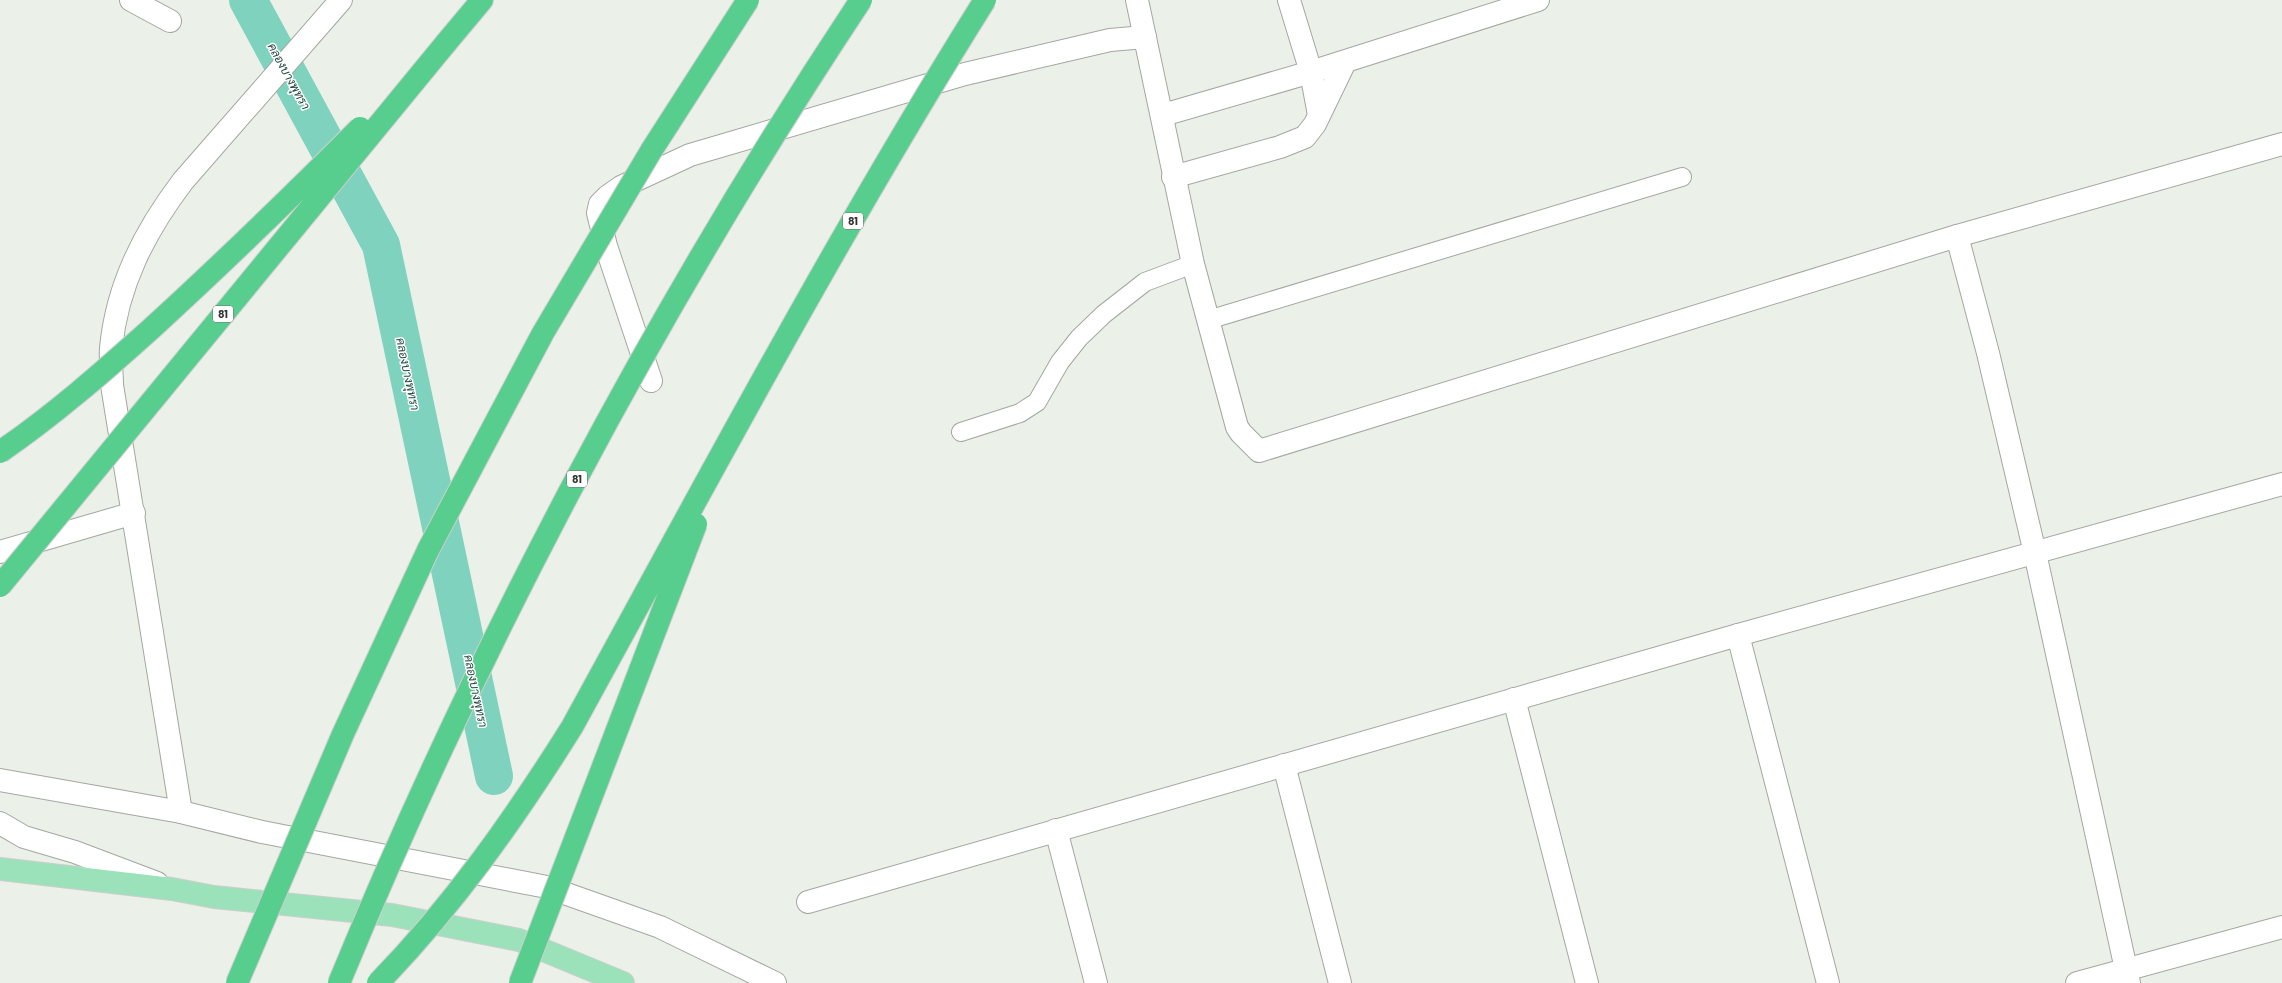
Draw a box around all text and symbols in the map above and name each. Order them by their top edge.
water label: คลองบางพุทรา [263,40,314,113]
road number: 81 [843,213,863,229]
road number: 81 [213,306,233,322]
water label: คลองบางพุทรา [391,336,424,412]
road number: 81 [567,471,587,487]
water label: คลองบางพุทรา [459,653,492,729]

